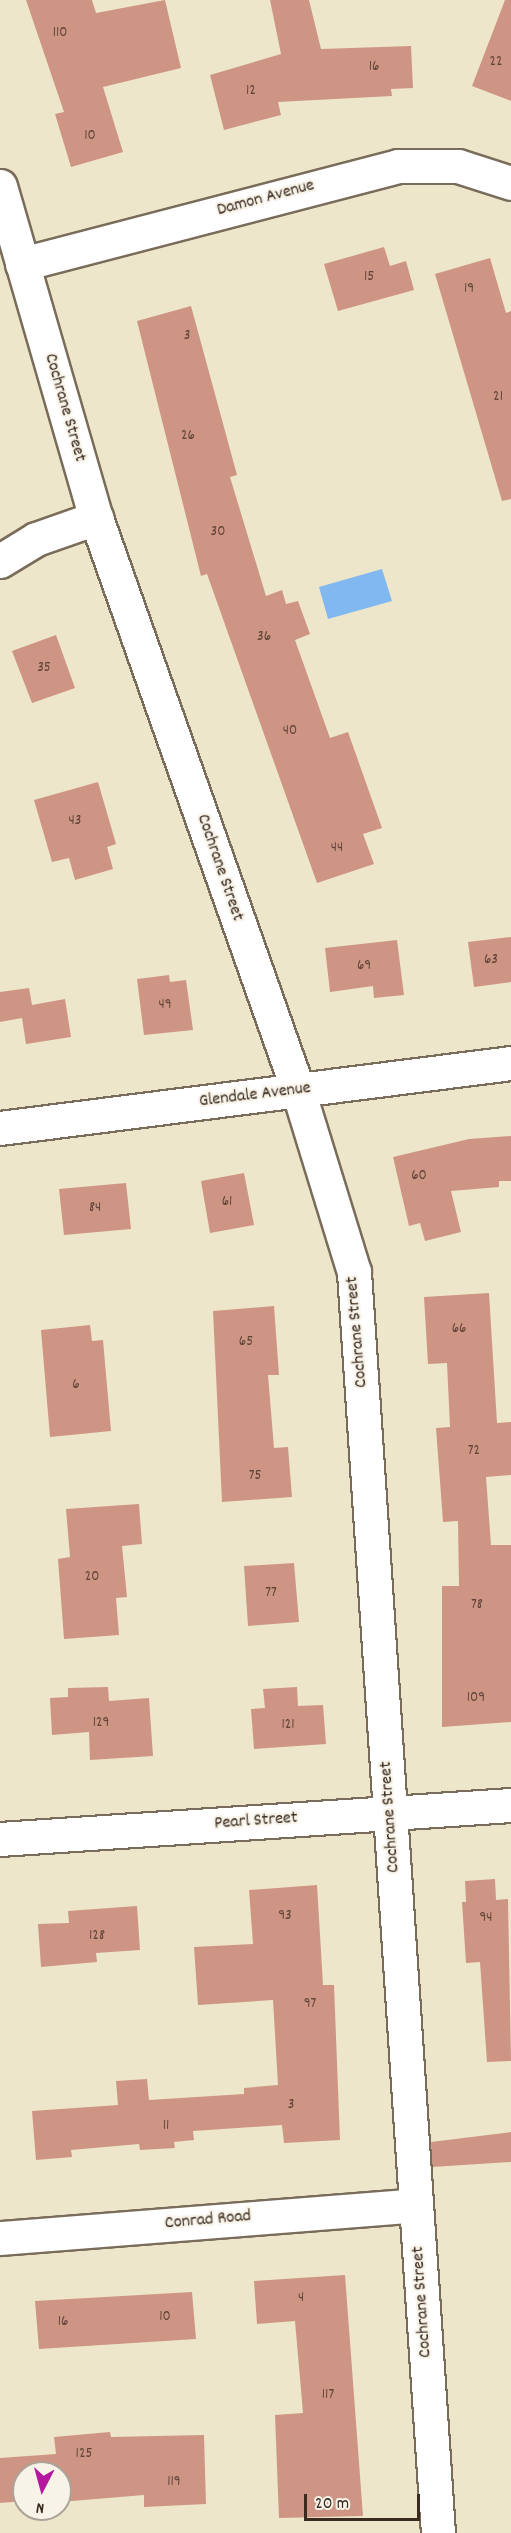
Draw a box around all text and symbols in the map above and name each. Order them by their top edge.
house number: 110 [53,25,67,43]
house number: 22 [489,54,503,72]
house number: 16 [369,59,379,77]
house number: 12 [246,83,256,101]
house number: 10 [84,128,96,146]
street label: Damon Avenue [215,176,317,222]
house number: 15 [364,269,374,287]
house number: 19 [464,281,474,299]
house number: 3 [184,328,190,346]
street label: Cochrane Street [38,351,90,465]
house number: 21 [493,389,503,407]
house number: 26 [181,428,195,446]
house number: 30 [211,524,225,542]
house number: 36 [257,629,271,647]
house number: 35 [37,660,51,678]
house number: 40 [283,723,297,741]
street label: Cochrane Street [191,812,247,924]
house number: 43 [69,813,81,831]
house number: 44 [331,840,343,858]
house number: 63 [484,952,498,970]
house number: 69 [357,958,371,976]
house number: 49 [158,997,172,1015]
street label: Glendale Avenue [198,1078,312,1114]
house number: 60 [411,1168,427,1186]
house number: 61 [222,1194,232,1212]
house number: 84 [89,1200,101,1218]
street label: Cochrane Street [342,1275,374,1389]
house number: 66 [452,1321,466,1339]
house number: 65 [239,1334,253,1352]
house number: 6 [72,1377,80,1395]
house number: 72 [468,1443,480,1461]
house number: 75 [249,1468,261,1486]
house number: 20 [85,1569,99,1587]
house number: 77 [265,1585,277,1603]
house number: 78 [471,1597,483,1615]
house number: 109 [467,1690,485,1708]
house number: 129 [93,1715,109,1733]
house number: 121 [281,1717,295,1735]
street label: Cochrane Street [376,1761,406,1873]
street label: Pearl Street [214,1808,298,1836]
house number: 93 [278,1908,292,1926]
house number: 94 [479,1910,493,1928]
house number: 128 [89,1928,105,1946]
house number: 97 [304,1996,316,2014]
house number: 3 [288,2097,294,2115]
house number: 11 [163,2118,169,2136]
street label: Conrad Road [164,2206,252,2236]
street label: Cochrane Street [408,2246,438,2358]
house number: 4 [298,2290,304,2308]
house number: 10 [159,2309,171,2327]
house number: 16 [58,2314,68,2332]
house number: 117 [322,2387,334,2405]
house number: 125 [76,2446,92,2464]
north arrow [12,2461,72,2521]
house number: 119 [167,2474,181,2492]
scale bar [307,2482,422,2520]
text: 20 m [315,2492,349,2517]
text: N [35,2496,45,2519]

